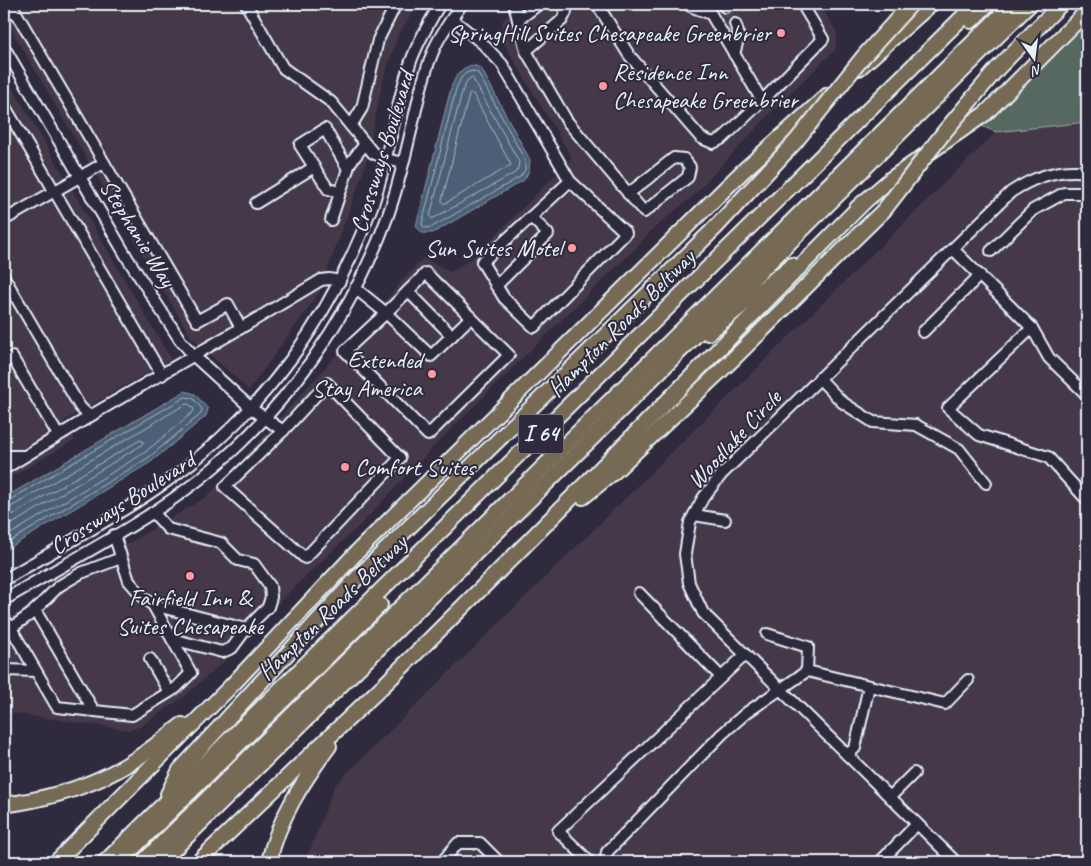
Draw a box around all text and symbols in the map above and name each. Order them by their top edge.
place label: SpringHill Suites Chesapeake Greenbrier [447,18,773,48]
marker: SpringHill Suites Chesapeake Greenbrier [775,27,787,39]
north arrow [1008,32,1058,82]
place label: Residence Inn Chesapeake Greenbrier [613,57,800,115]
text: N [1029,61,1043,80]
street label: Crossways Boulevard [343,64,422,236]
marker: Residence Inn Chesapeake Greenbrier [597,80,609,92]
street label: Stephanie Way [93,174,184,294]
place label: Sun Suites Motel [425,233,566,263]
street label: Hampton Roads Beltway [541,241,703,403]
marker: Sun Suites Motel [566,242,578,254]
place label: Extended Stay America [312,345,426,403]
marker: Extended Stay America [426,368,438,380]
street label: Woodlake Circle [681,382,789,495]
road number: I 64 [518,414,564,454]
street label: Crossways Boulevard [44,443,203,561]
place label: Comfort Suites [355,452,477,482]
marker: Comfort Suites [339,461,351,473]
street label: Hampton Roads Beltway [251,526,415,686]
marker: Fairfield Inn & Suites Chesapeake [184,570,196,582]
place label: Fairfield Inn & Suites Chesapeake [117,583,265,641]

